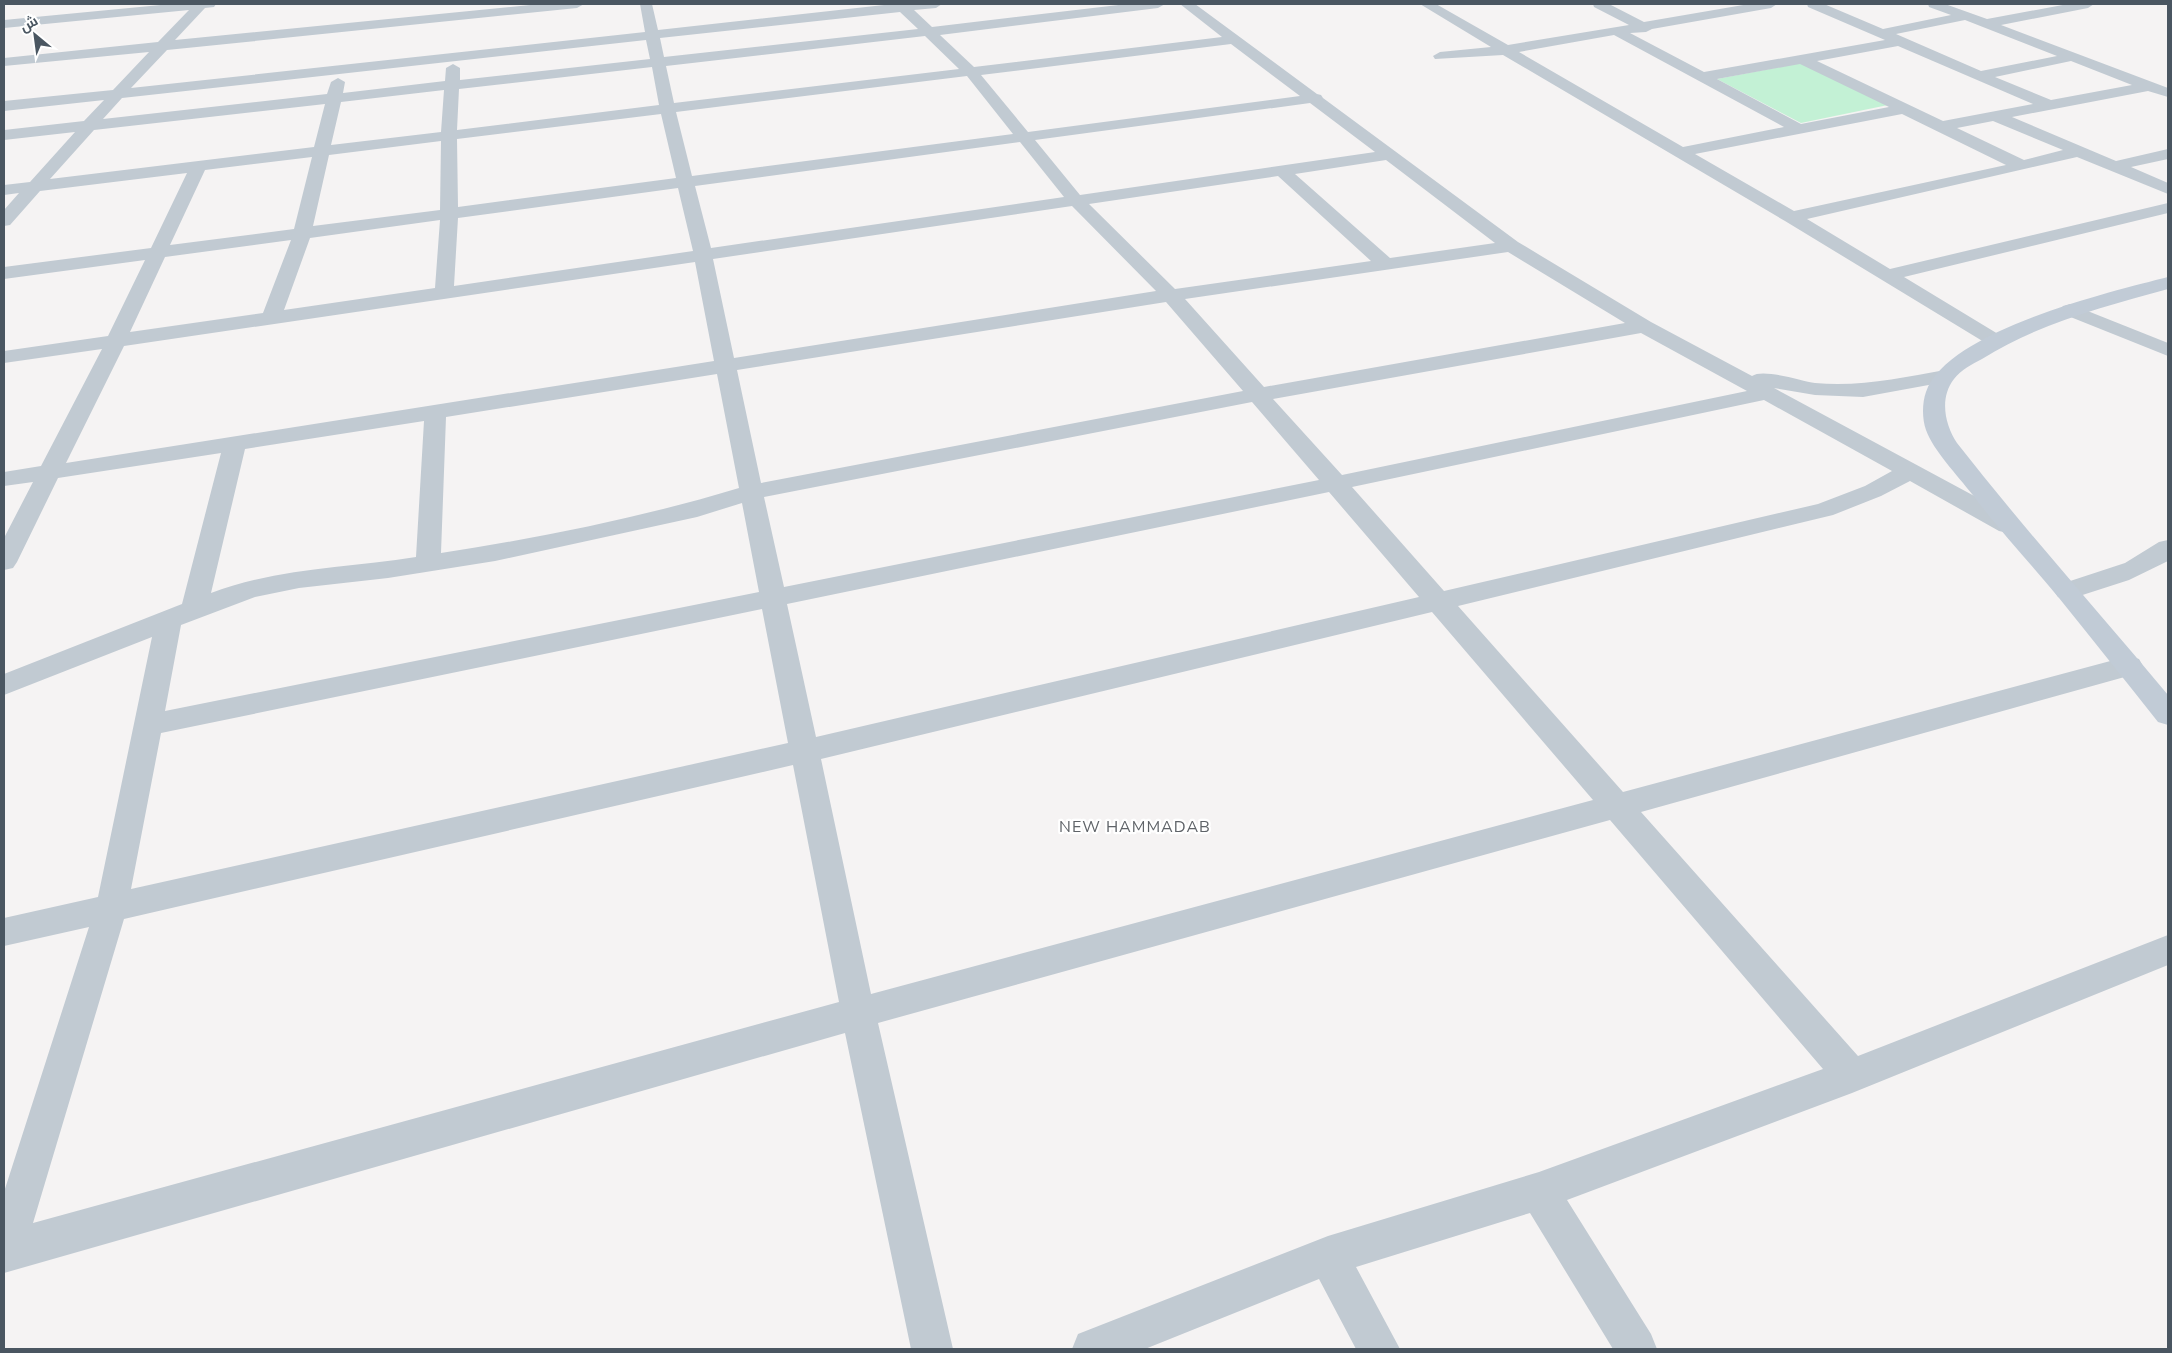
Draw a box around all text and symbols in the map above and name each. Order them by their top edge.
north arrow [10,10,60,60]
text: ش [16,11,41,37]
district label: NEW HAMMADAB [1059,816,1211,838]

